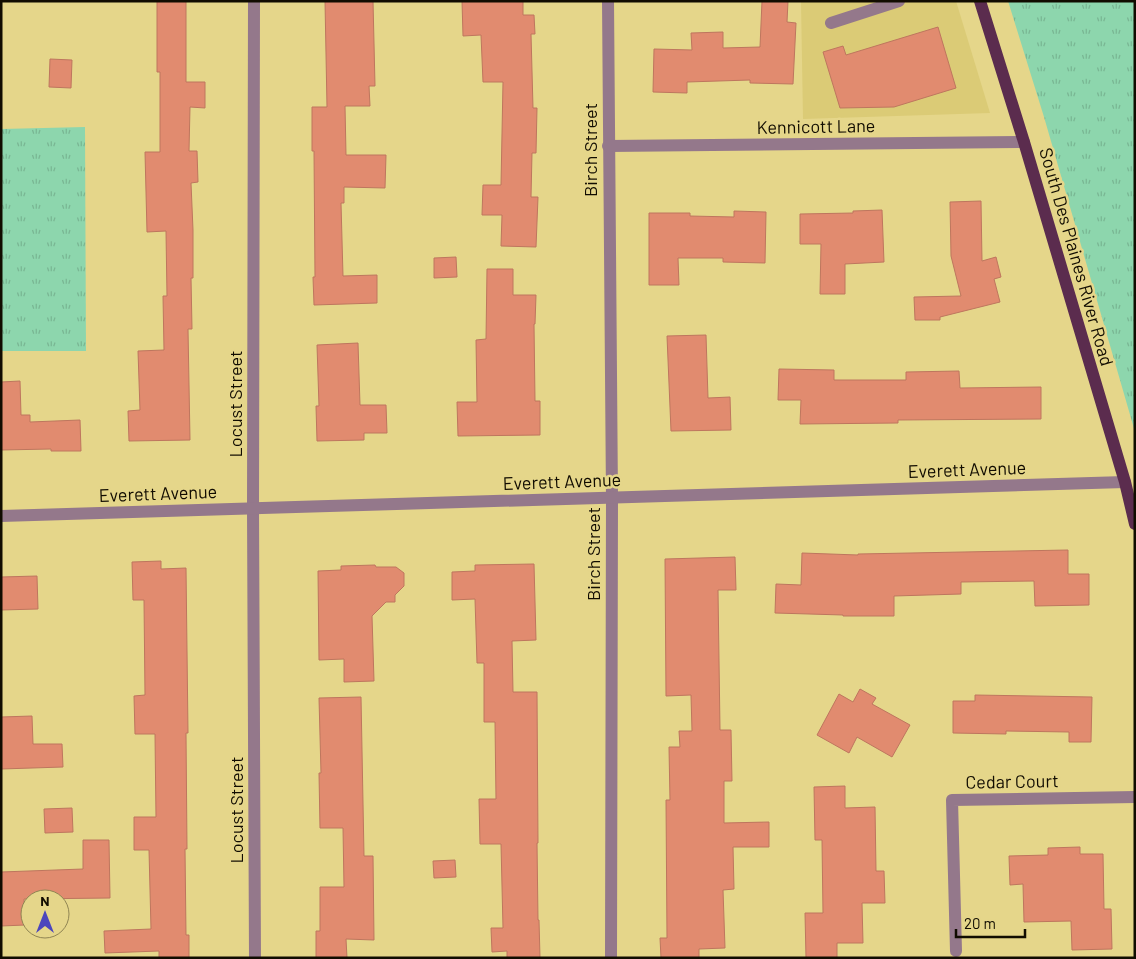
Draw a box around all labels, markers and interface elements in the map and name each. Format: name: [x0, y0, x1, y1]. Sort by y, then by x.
street label: Birch Street: [579, 103, 601, 197]
street label: Kennicott Lane: [756, 114, 875, 138]
street label: South Des Plaines River Road: [1035, 145, 1119, 368]
street label: Locust Street: [224, 351, 246, 457]
street label: Everett Avenue: [907, 456, 1027, 482]
street label: Everett Avenue: [502, 468, 622, 494]
street label: Everett Avenue: [98, 480, 218, 506]
street label: Birch Street: [582, 507, 604, 601]
street label: Locust Street: [225, 757, 247, 863]
street label: Cedar Court: [965, 769, 1059, 793]
north arrow: [20, 889, 70, 939]
text: N: [40, 892, 50, 909]
scale bar: [956, 906, 1025, 938]
text: 20 m: [964, 914, 996, 932]

